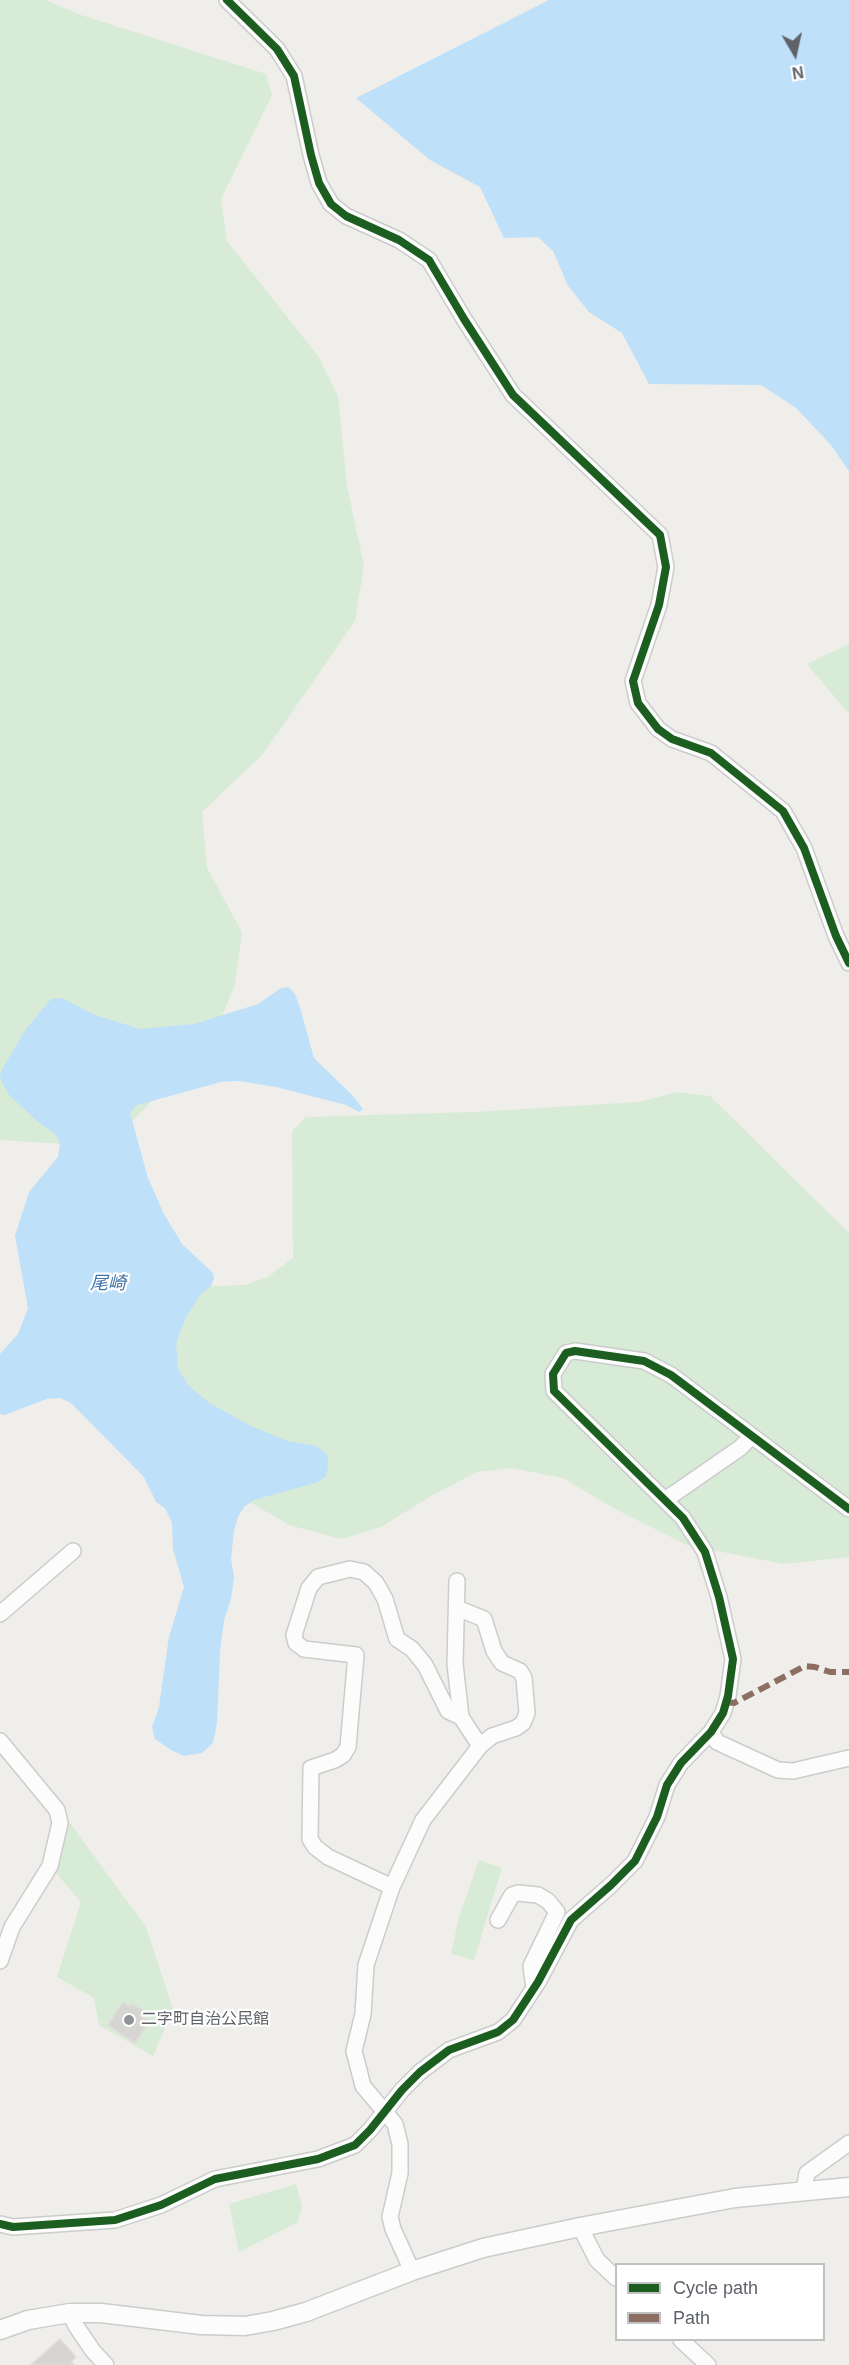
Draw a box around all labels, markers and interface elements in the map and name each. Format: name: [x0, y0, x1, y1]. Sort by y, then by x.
north arrow: [765, 24, 825, 84]
text: N: [791, 63, 805, 82]
water label: 尾崎: [90, 1273, 126, 1295]
place label: 二字町自治公民館: [141, 2010, 269, 2030]
marker: 二字町自治公民館: [122, 2013, 136, 2027]
legend: [615, 2263, 825, 2341]
text: Cycle path: [673, 2278, 758, 2298]
text: Path: [673, 2308, 710, 2328]

